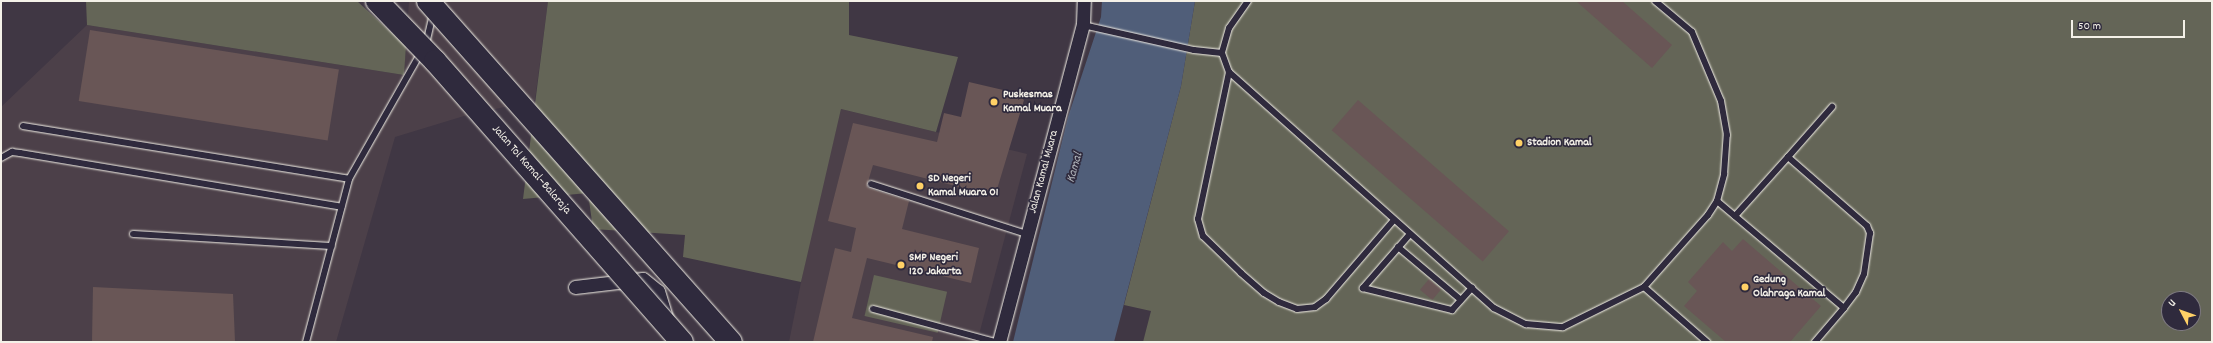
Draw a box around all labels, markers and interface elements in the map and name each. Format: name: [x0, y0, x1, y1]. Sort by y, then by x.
scale bar: [2073, 12, 2187, 38]
text: 50 m: [2078, 18, 2101, 35]
place label: Puskesmas Kamal Muara: [1003, 88, 1062, 116]
marker: Puskesmas Kamal Muara: [988, 96, 1000, 108]
street label: Jalan Tol Kamal–Balaraja: [488, 122, 574, 218]
street label: Jalan Kamal Muara: [1026, 129, 1062, 215]
place label: Stadion Kamal: [1527, 136, 1592, 150]
marker: Stadion Kamal: [1514, 138, 1524, 148]
water label: Kamal: [1064, 151, 1088, 185]
place label: SD Negeri Kamal Muara 01: [928, 172, 998, 200]
marker: SD Negeri Kamal Muara 01: [915, 181, 925, 191]
place label: SMP Negeri 120 Jakarta: [909, 251, 961, 279]
marker: SMP Negeri 120 Jakarta: [896, 260, 906, 270]
place label: Gedung Olahraga Kamal: [1753, 273, 1825, 301]
marker: Gedung Olahraga Kamal: [1740, 282, 1750, 292]
north arrow: [2161, 291, 2201, 331]
text: U: [2165, 297, 2180, 311]

